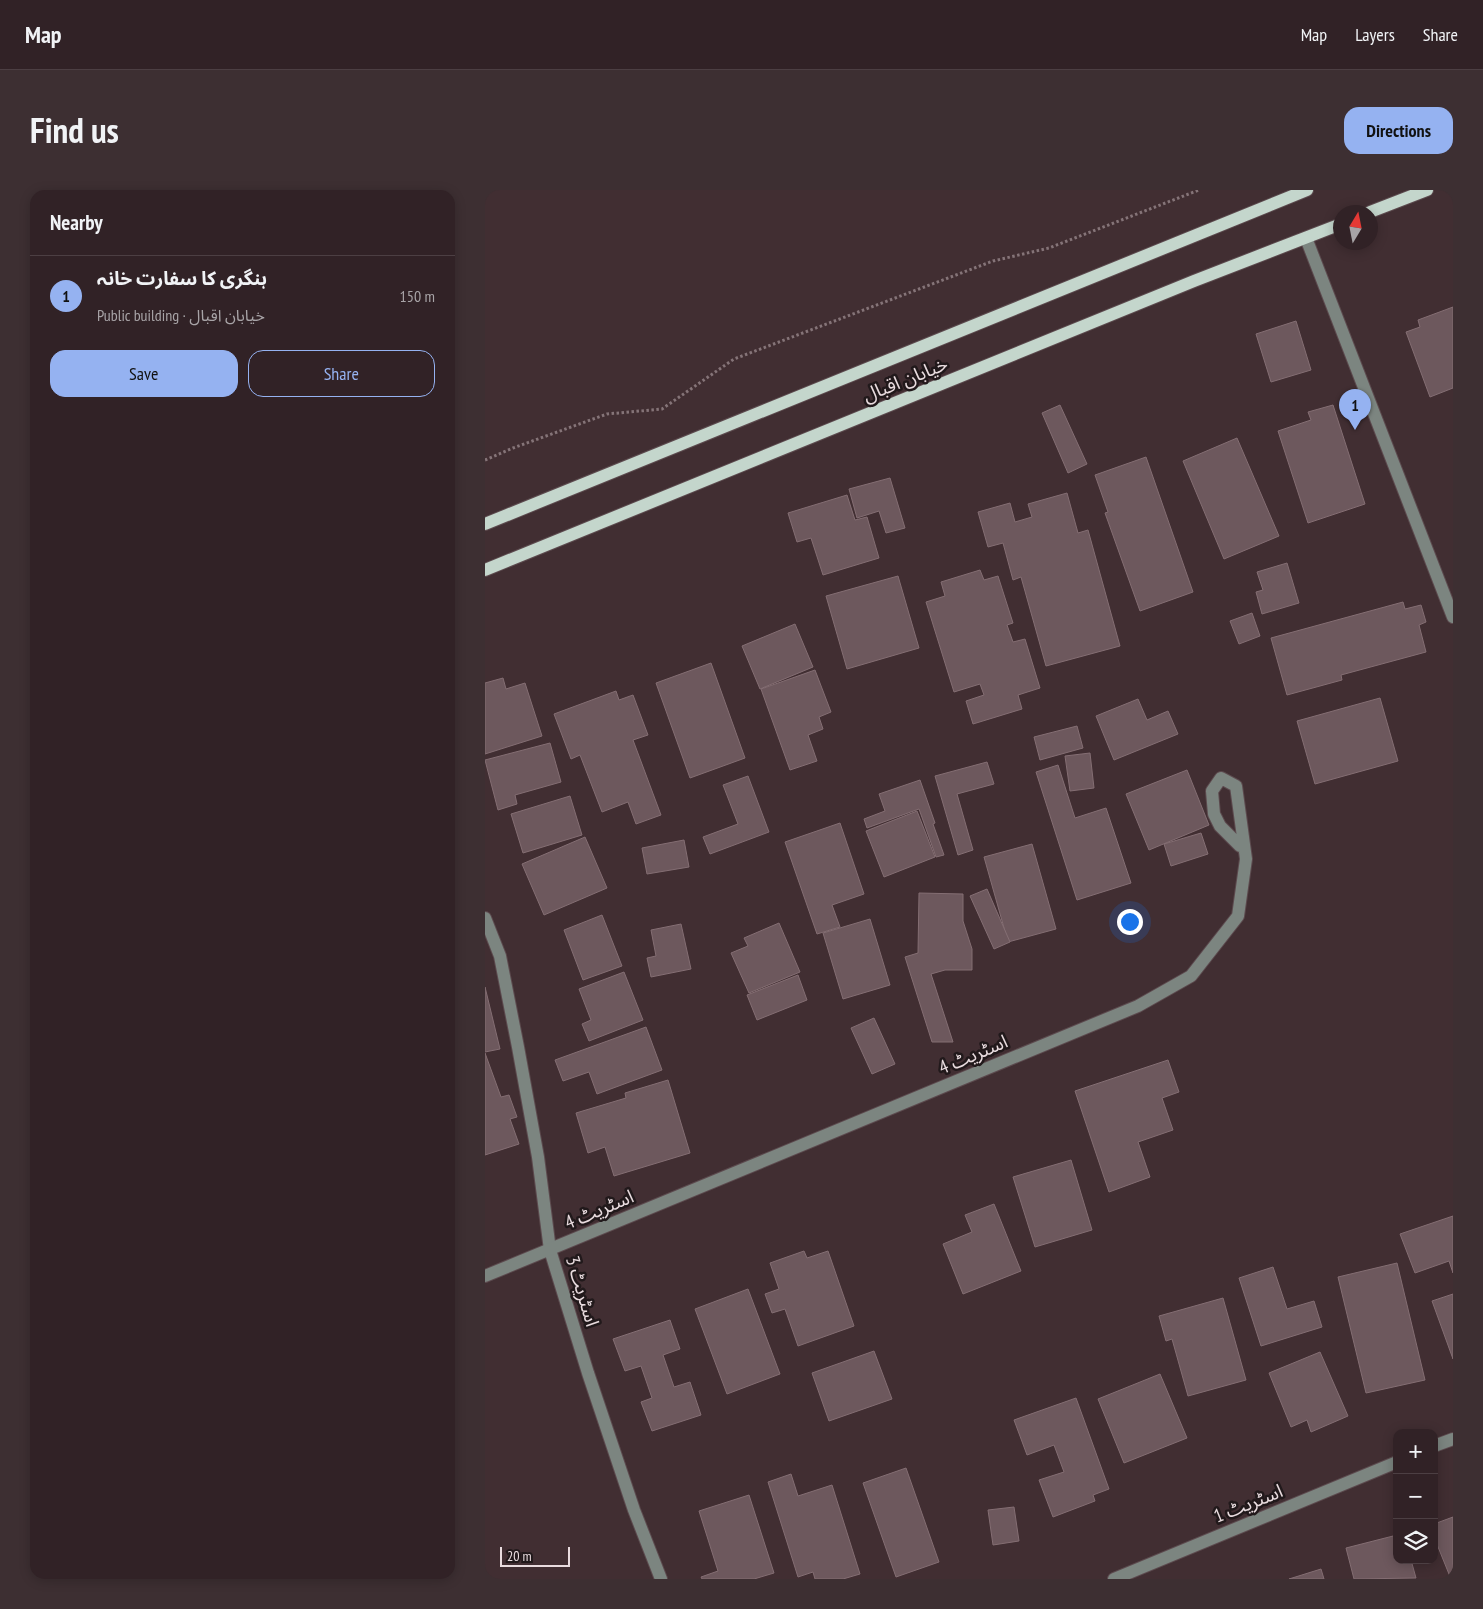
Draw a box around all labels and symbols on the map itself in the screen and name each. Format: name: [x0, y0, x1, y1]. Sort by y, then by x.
north arrow: [1333, 205, 1378, 250]
street label: خیابان اقبال: [859, 351, 951, 407]
pin: 1: [1339, 389, 1371, 430]
your location: [1117, 909, 1143, 935]
street label: اسٹریٹ 4: [935, 1029, 1011, 1079]
street label: اسٹریٹ 4: [561, 1184, 637, 1234]
street label: اسٹریٹ 3: [561, 1253, 605, 1329]
street label: اسٹریٹ 1: [1210, 1478, 1286, 1528]
scale bar: [500, 1544, 570, 1567]

